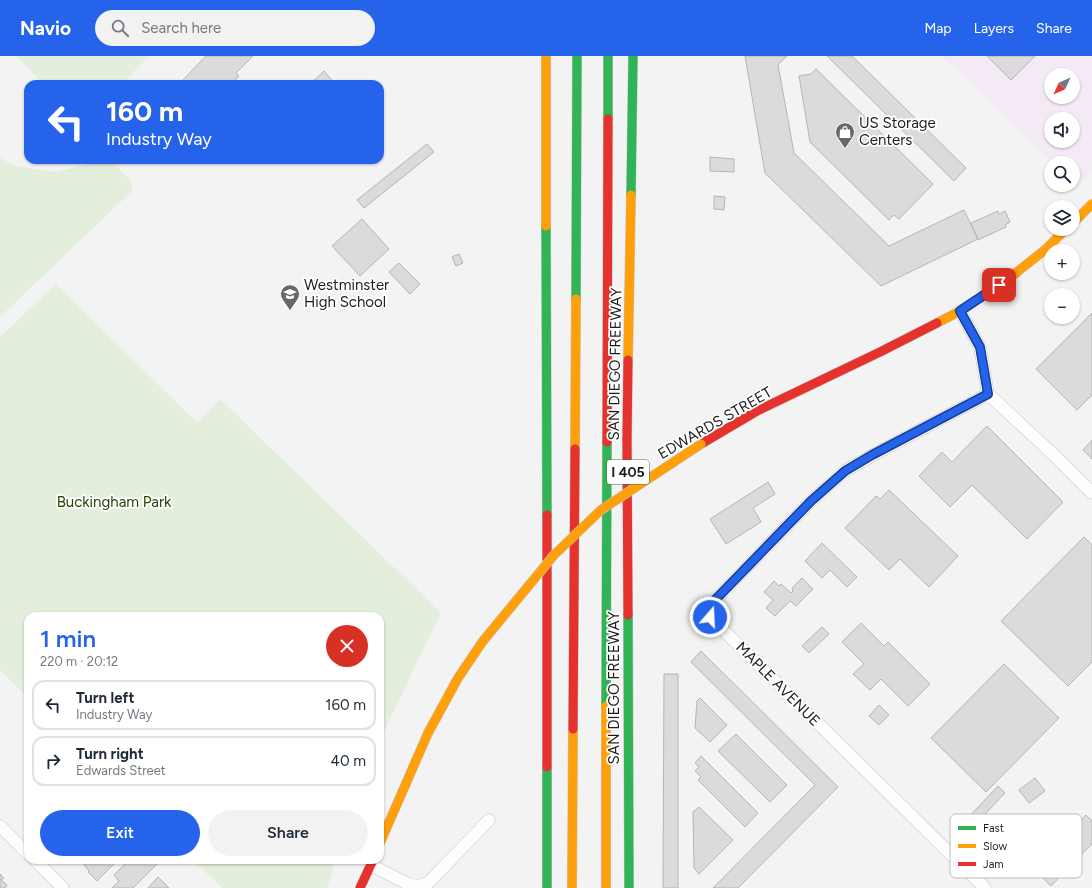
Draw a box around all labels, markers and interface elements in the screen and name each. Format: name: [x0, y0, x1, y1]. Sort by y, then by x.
search box: [95, 10, 375, 46]
text: Navio: [20, 17, 71, 40]
icon: search: [109, 17, 131, 39]
text: Search here: [141, 19, 221, 37]
text: Map: [924, 20, 952, 37]
text: Layers: [974, 20, 1014, 37]
text: Share: [1036, 20, 1072, 37]
north arrow: [1044, 68, 1080, 104]
map controls: [1044, 68, 1080, 324]
text: 160 m: [106, 94, 183, 128]
icon: left: [40, 96, 92, 148]
button: sound: [1044, 112, 1080, 148]
place label: US Storage Centers: [859, 114, 936, 149]
shop icon: US Storage Centers: [834, 121, 856, 149]
text: Industry Way: [106, 128, 212, 150]
button: search: [1044, 156, 1080, 192]
button: layers: [1044, 200, 1080, 236]
button: +: [1044, 244, 1080, 280]
pin: [982, 268, 1016, 302]
icon: arrive: [988, 274, 1010, 296]
place label: Westminster High School: [304, 276, 389, 311]
school or university icon: Westminster High School: [279, 283, 301, 311]
street label: SAN DIEGO FREEWAY: [605, 287, 625, 441]
button: −: [1044, 288, 1080, 324]
street label: EDWARDS STREET: [655, 383, 776, 463]
road number: I 405: [607, 460, 649, 484]
park label: Buckingham Park: [57, 493, 172, 511]
position arrow: [689, 596, 731, 638]
street label: SAN DIEGO FREEWAY: [605, 612, 623, 764]
text: 1 min: [40, 624, 96, 653]
button: close: [326, 625, 368, 667]
street label: MAPLE AVENUE: [732, 638, 824, 730]
text: 220 m · 20:12: [40, 654, 118, 669]
text: Turn left: [76, 689, 134, 707]
icon: left: [42, 694, 64, 716]
text: 160 m: [325, 696, 366, 714]
text: Industry Way: [76, 707, 152, 722]
text: Turn right: [76, 745, 144, 763]
icon: right: [42, 750, 64, 772]
text: 40 m: [331, 752, 366, 770]
text: Edwards Street: [76, 763, 166, 778]
button: Exit: [40, 810, 200, 856]
button: Share: [208, 810, 368, 856]
legend: [950, 814, 1082, 878]
text: Fast: [983, 822, 1004, 835]
text: Slow: [983, 840, 1007, 853]
text: Jam: [983, 858, 1004, 871]

